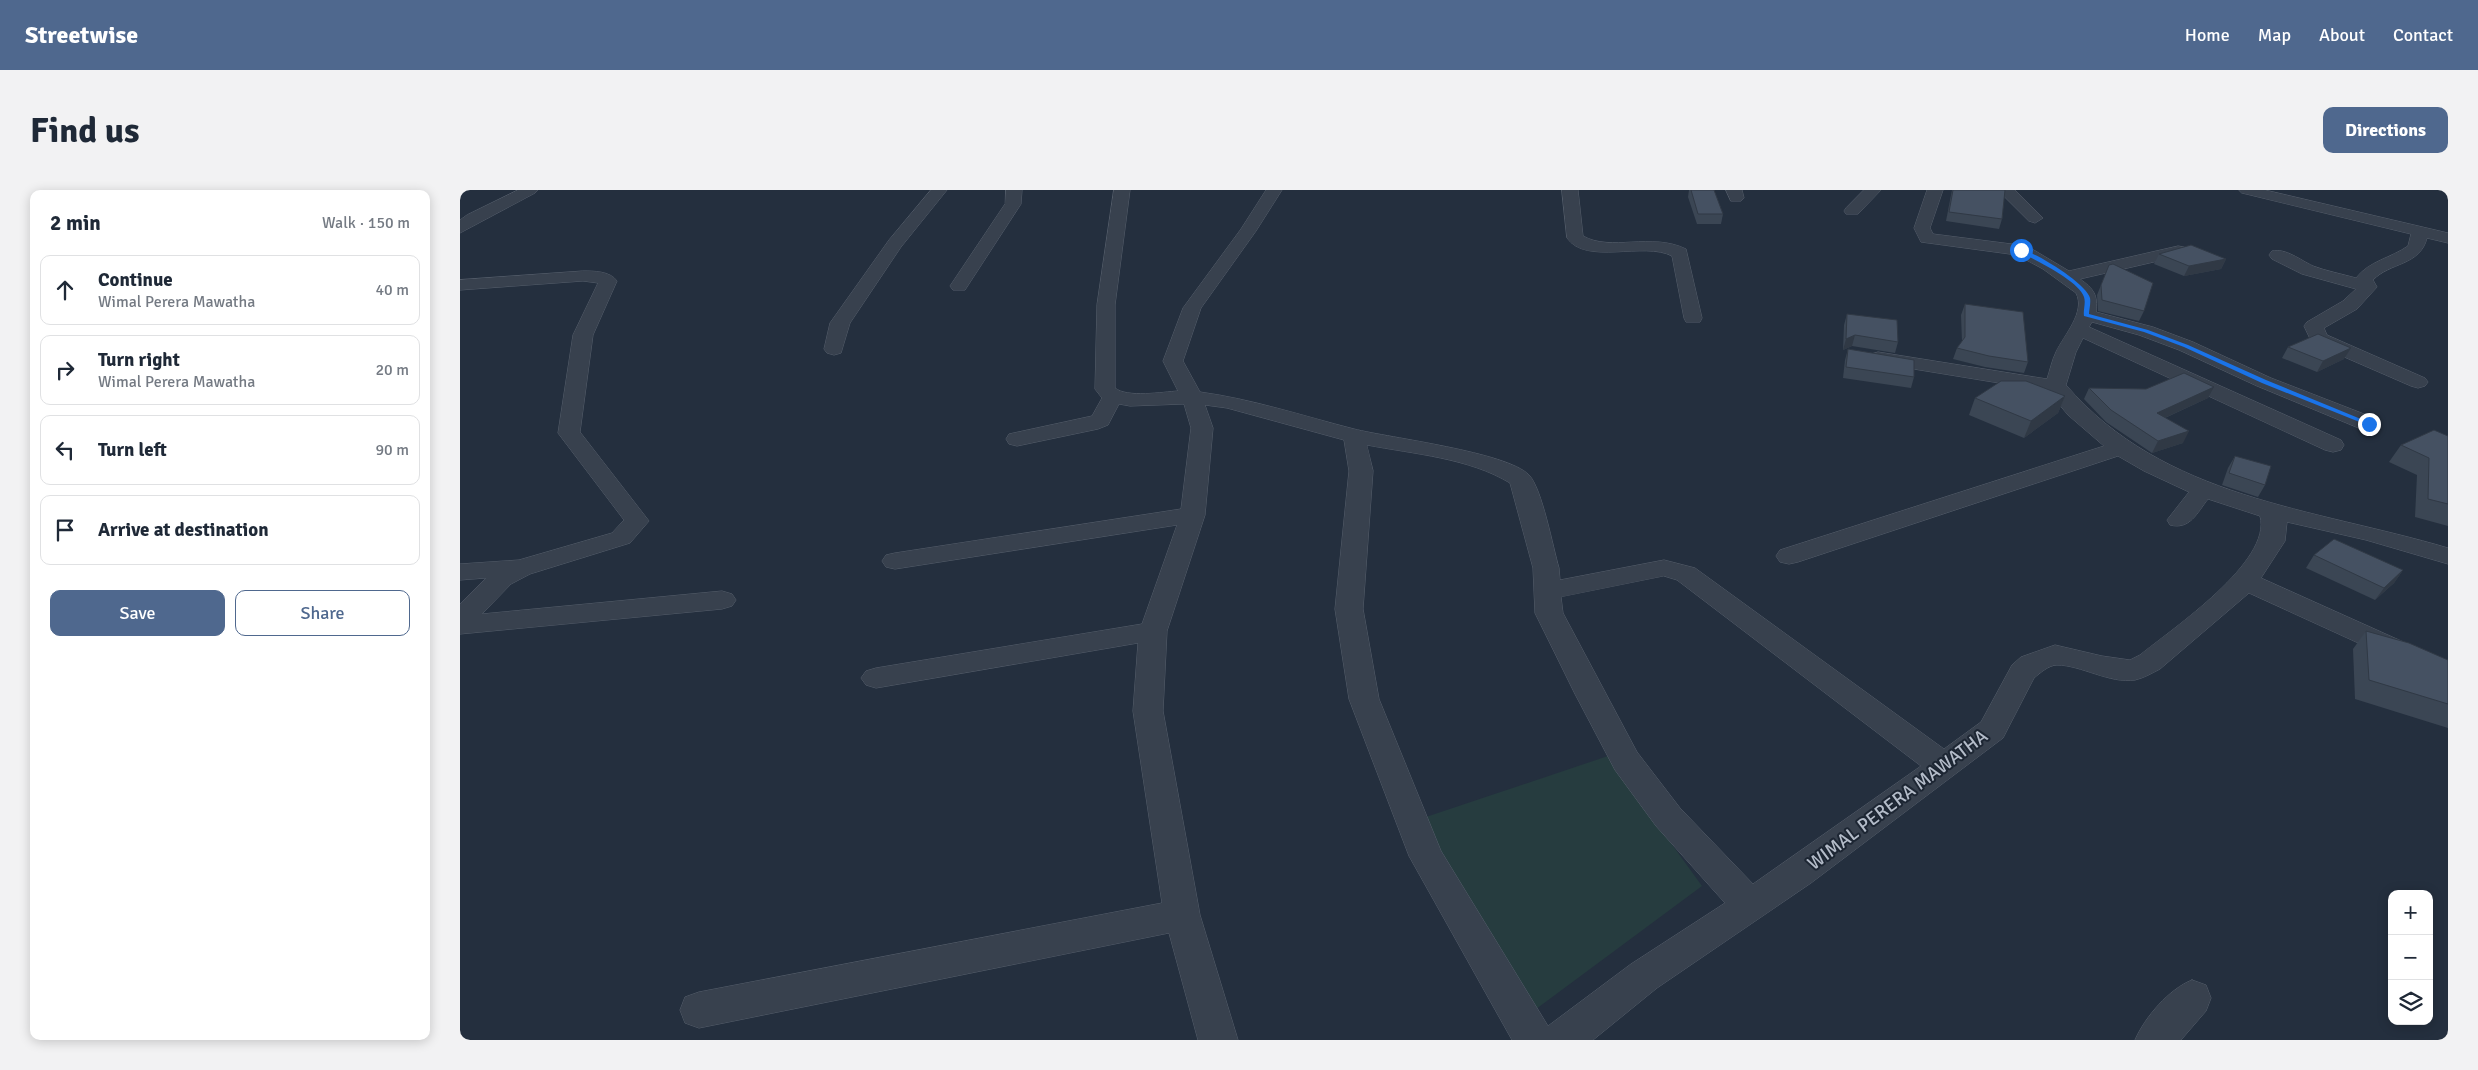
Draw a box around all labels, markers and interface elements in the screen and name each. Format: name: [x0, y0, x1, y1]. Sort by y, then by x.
text: Streetwise: [25, 20, 138, 50]
text: Home: [2185, 24, 2230, 46]
text: Map: [2258, 24, 2291, 46]
text: About: [2319, 24, 2365, 46]
text: Contact: [2393, 24, 2453, 46]
button: Directions: [2323, 107, 2448, 153]
text: Find us: [30, 109, 140, 152]
text: 2 min: [50, 210, 101, 236]
text: Walk · 150 m: [322, 213, 410, 233]
route start: [2010, 239, 2033, 262]
text: Continue: [98, 268, 173, 292]
icon: ahead: [51, 276, 79, 304]
text: 40 m: [375, 280, 409, 300]
text: Wimal Perera Mawatha: [98, 292, 255, 312]
text: Turn right: [98, 348, 180, 372]
icon: right: [51, 356, 79, 384]
text: 20 m: [375, 360, 409, 380]
text: Wimal Perera Mawatha: [98, 372, 255, 392]
route end: [2358, 413, 2381, 436]
icon: left: [51, 436, 79, 464]
text: Turn left: [98, 438, 167, 462]
text: 90 m: [375, 440, 409, 460]
icon: arrive: [51, 516, 79, 544]
text: Arrive at destination: [98, 518, 269, 542]
button: Save: [50, 590, 225, 636]
button: Share: [235, 590, 410, 636]
street label: WIMAL PERERA MAWATHA: [1803, 724, 1993, 876]
map controls: [2388, 890, 2433, 1025]
button: +: [2388, 890, 2433, 935]
button: −: [2388, 935, 2433, 980]
button: layers: [2388, 980, 2433, 1025]

